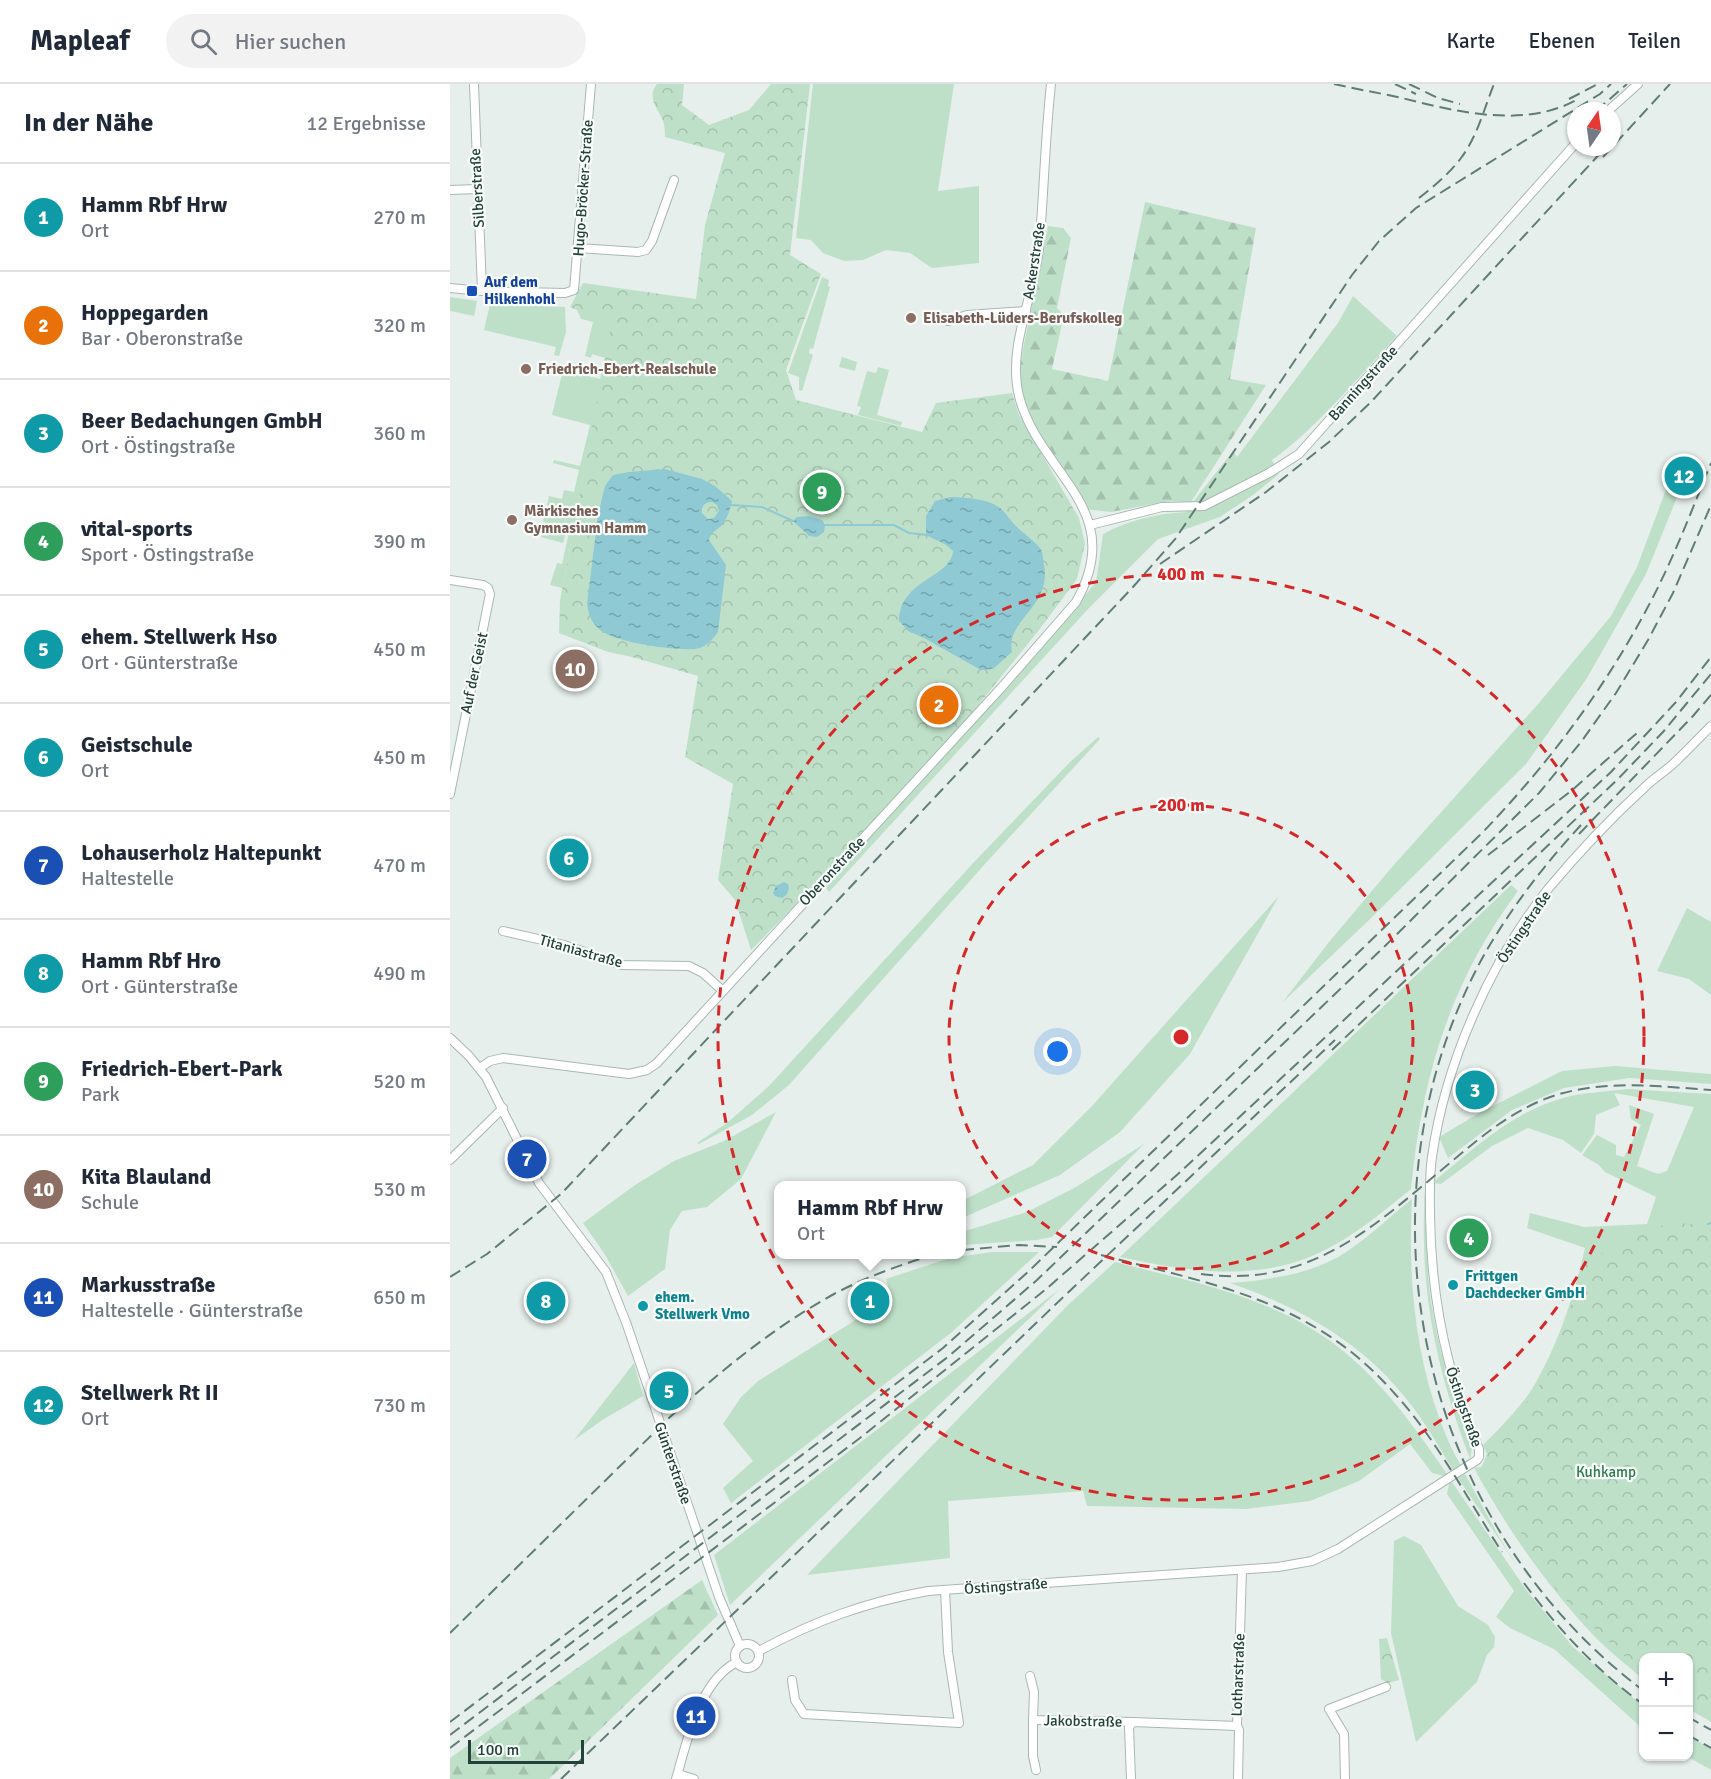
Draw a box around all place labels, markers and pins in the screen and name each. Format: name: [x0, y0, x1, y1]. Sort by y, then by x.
place label: Auf dem Hilkenhohl: [484, 273, 556, 308]
marker: Auf dem Hilkenhohl: [465, 284, 479, 298]
place label: Elisabeth-Lüders-Berufskolleg: [923, 309, 1122, 327]
marker: Elisabeth-Lüders-Berufskolleg: [904, 311, 918, 325]
place label: Friedrich-Ebert-Realschule: [538, 360, 716, 378]
marker: Friedrich-Ebert-Realschule: [519, 362, 533, 376]
pin: 12: [1664, 454, 1704, 498]
pin: 9: [802, 470, 842, 514]
place label: Märkisches Gymnasium Hamm: [524, 502, 646, 537]
marker: Märkisches Gymnasium Hamm: [505, 513, 519, 527]
pin: 10: [556, 646, 594, 692]
pin: 2: [920, 682, 958, 728]
pin: 6: [550, 836, 588, 880]
centre of rings: [1171, 1027, 1191, 1047]
pin: 3: [1456, 1068, 1494, 1112]
pin: 7: [508, 1136, 547, 1182]
pin: 4: [1450, 1216, 1488, 1260]
place label: Frittgen Dachdecker GmbH: [1465, 1267, 1585, 1302]
pin: 8: [526, 1278, 566, 1324]
pin: 1: [850, 1278, 890, 1324]
marker: Frittgen Dachdecker GmbH: [1446, 1278, 1460, 1292]
place label: ehem. Stellwerk Vmo: [655, 1288, 750, 1323]
marker: ehem. Stellwerk Vmo: [636, 1299, 650, 1313]
pin: 5: [650, 1368, 688, 1414]
pin: 11: [676, 1694, 716, 1738]

